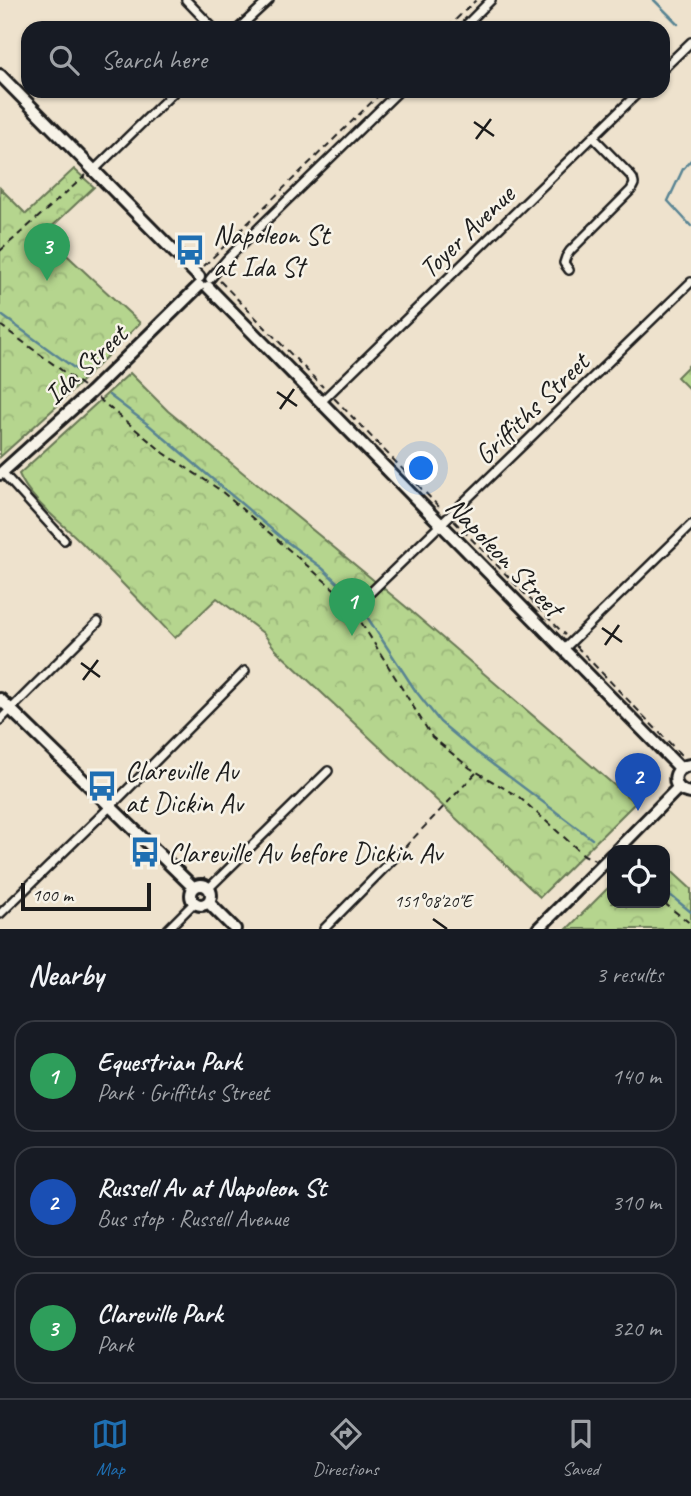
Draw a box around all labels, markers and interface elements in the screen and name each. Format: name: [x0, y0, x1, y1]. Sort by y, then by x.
search box: [21, 21, 670, 98]
icon: search: [45, 41, 83, 79]
text: Search here: [101, 43, 207, 76]
street label: Toyer Avenue: [411, 176, 523, 285]
place label: Napoleon St at Ida St: [213, 217, 332, 284]
pin: 3: [24, 223, 70, 281]
bus stop icon: Napoleon St at Ida St: [173, 233, 207, 267]
street label: Ida Street: [36, 315, 136, 412]
street label: Griffiths Street: [467, 343, 598, 472]
your location: [404, 451, 438, 485]
street label: Napoleon Street: [439, 489, 573, 626]
pin: 1: [329, 578, 375, 636]
place label: Clareville Av at Dickin Av: [125, 753, 245, 820]
pin: 2: [615, 753, 661, 811]
bus stop icon: Clareville Av at Dickin Av: [85, 769, 119, 803]
bus stop icon: Clareville Av before Dickin Av: [128, 835, 162, 869]
place label: Clareville Av before Dickin Av: [168, 835, 445, 870]
map controls: [607, 845, 670, 908]
button: locate: [607, 845, 670, 908]
scale bar: [21, 880, 150, 912]
text: 100 m: [32, 883, 73, 907]
text: 151°08'20"E: [394, 890, 474, 912]
text: Nearby: [28, 956, 104, 994]
text: 3 results: [596, 960, 663, 989]
text: Equestrian Park: [97, 1045, 241, 1078]
text: 1: [48, 1062, 58, 1091]
text: 140 m: [612, 1062, 661, 1091]
text: Park · Griffiths Street: [97, 1078, 269, 1107]
text: Russell Av at Napoleon St: [97, 1171, 326, 1204]
text: 2: [48, 1188, 58, 1217]
text: 310 m: [612, 1188, 661, 1217]
text: Bus stop · Russell Avenue: [97, 1204, 288, 1233]
text: Clareville Park: [97, 1297, 222, 1330]
text: 3: [48, 1314, 58, 1343]
text: 320 m: [612, 1314, 661, 1343]
text: Park: [97, 1330, 133, 1359]
tab: Map: [91, 1415, 129, 1481]
tab: Directions: [312, 1415, 379, 1481]
tab: Saved: [562, 1415, 600, 1481]

